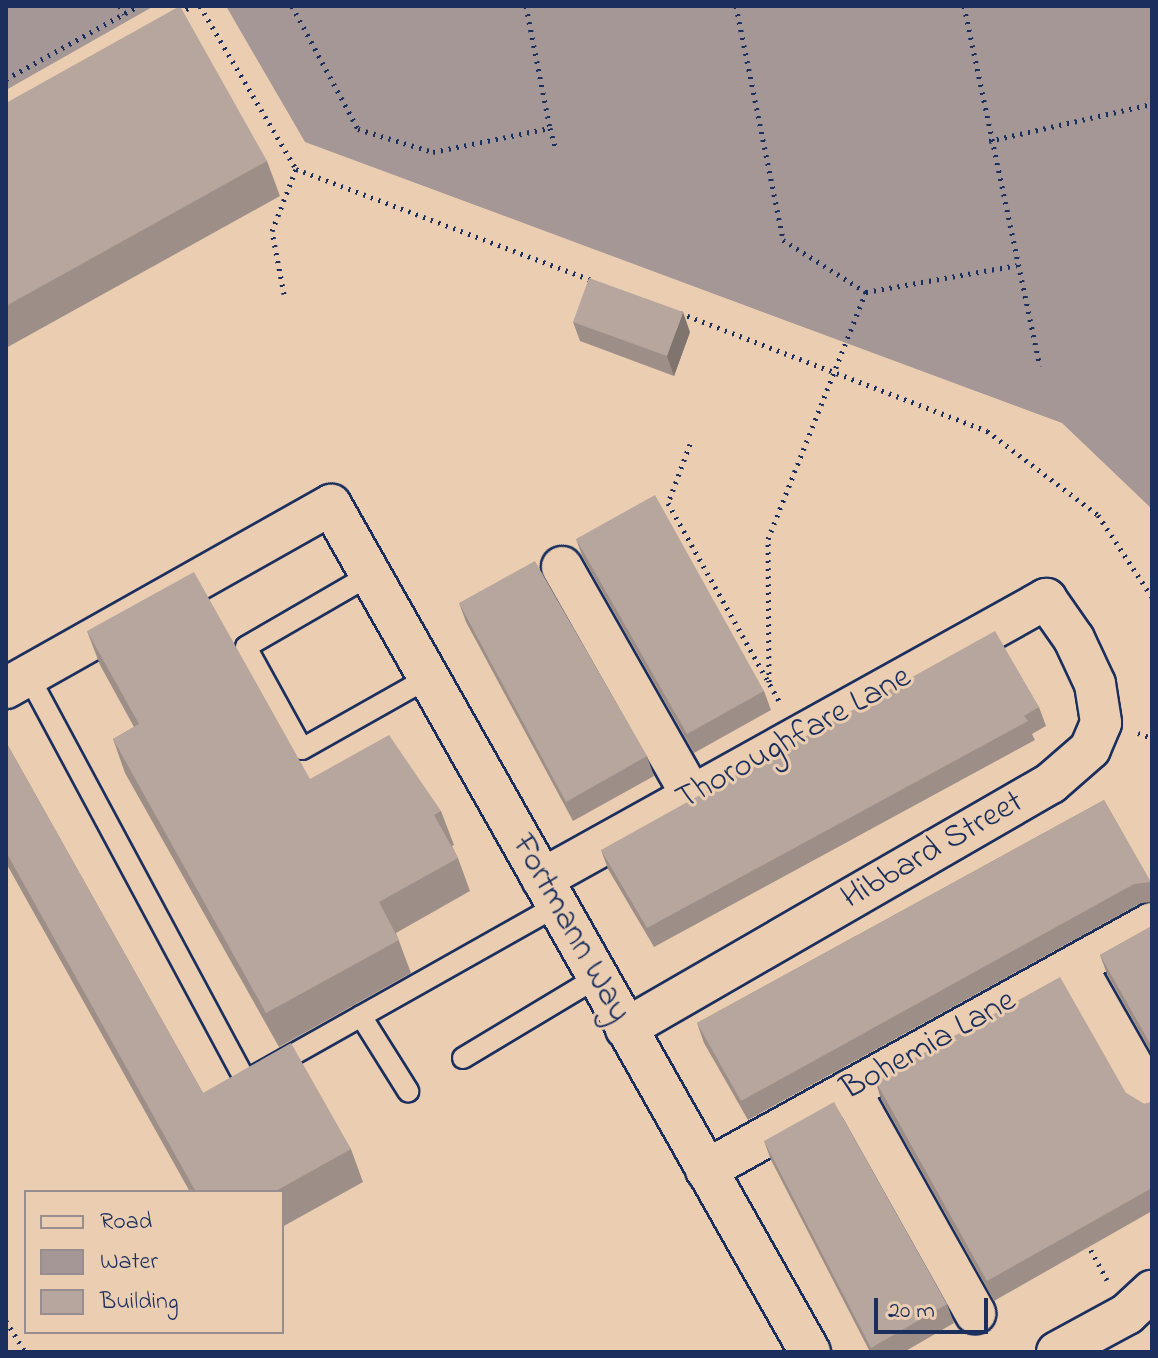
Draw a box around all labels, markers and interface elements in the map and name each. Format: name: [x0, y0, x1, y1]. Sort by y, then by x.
street label: Thoroughfare Lane: [669, 658, 919, 820]
street label: Hibbard Street: [835, 783, 1031, 919]
street label: Fortmann Way: [501, 828, 639, 1030]
street label: Bohemia Lane: [835, 981, 1023, 1111]
legend: [24, 1190, 284, 1334]
text: Road: [100, 1205, 152, 1240]
text: Water: [100, 1245, 158, 1280]
scale bar: [878, 1282, 992, 1332]
text: Building: [100, 1285, 179, 1320]
text: 20 m: [888, 1294, 935, 1329]

